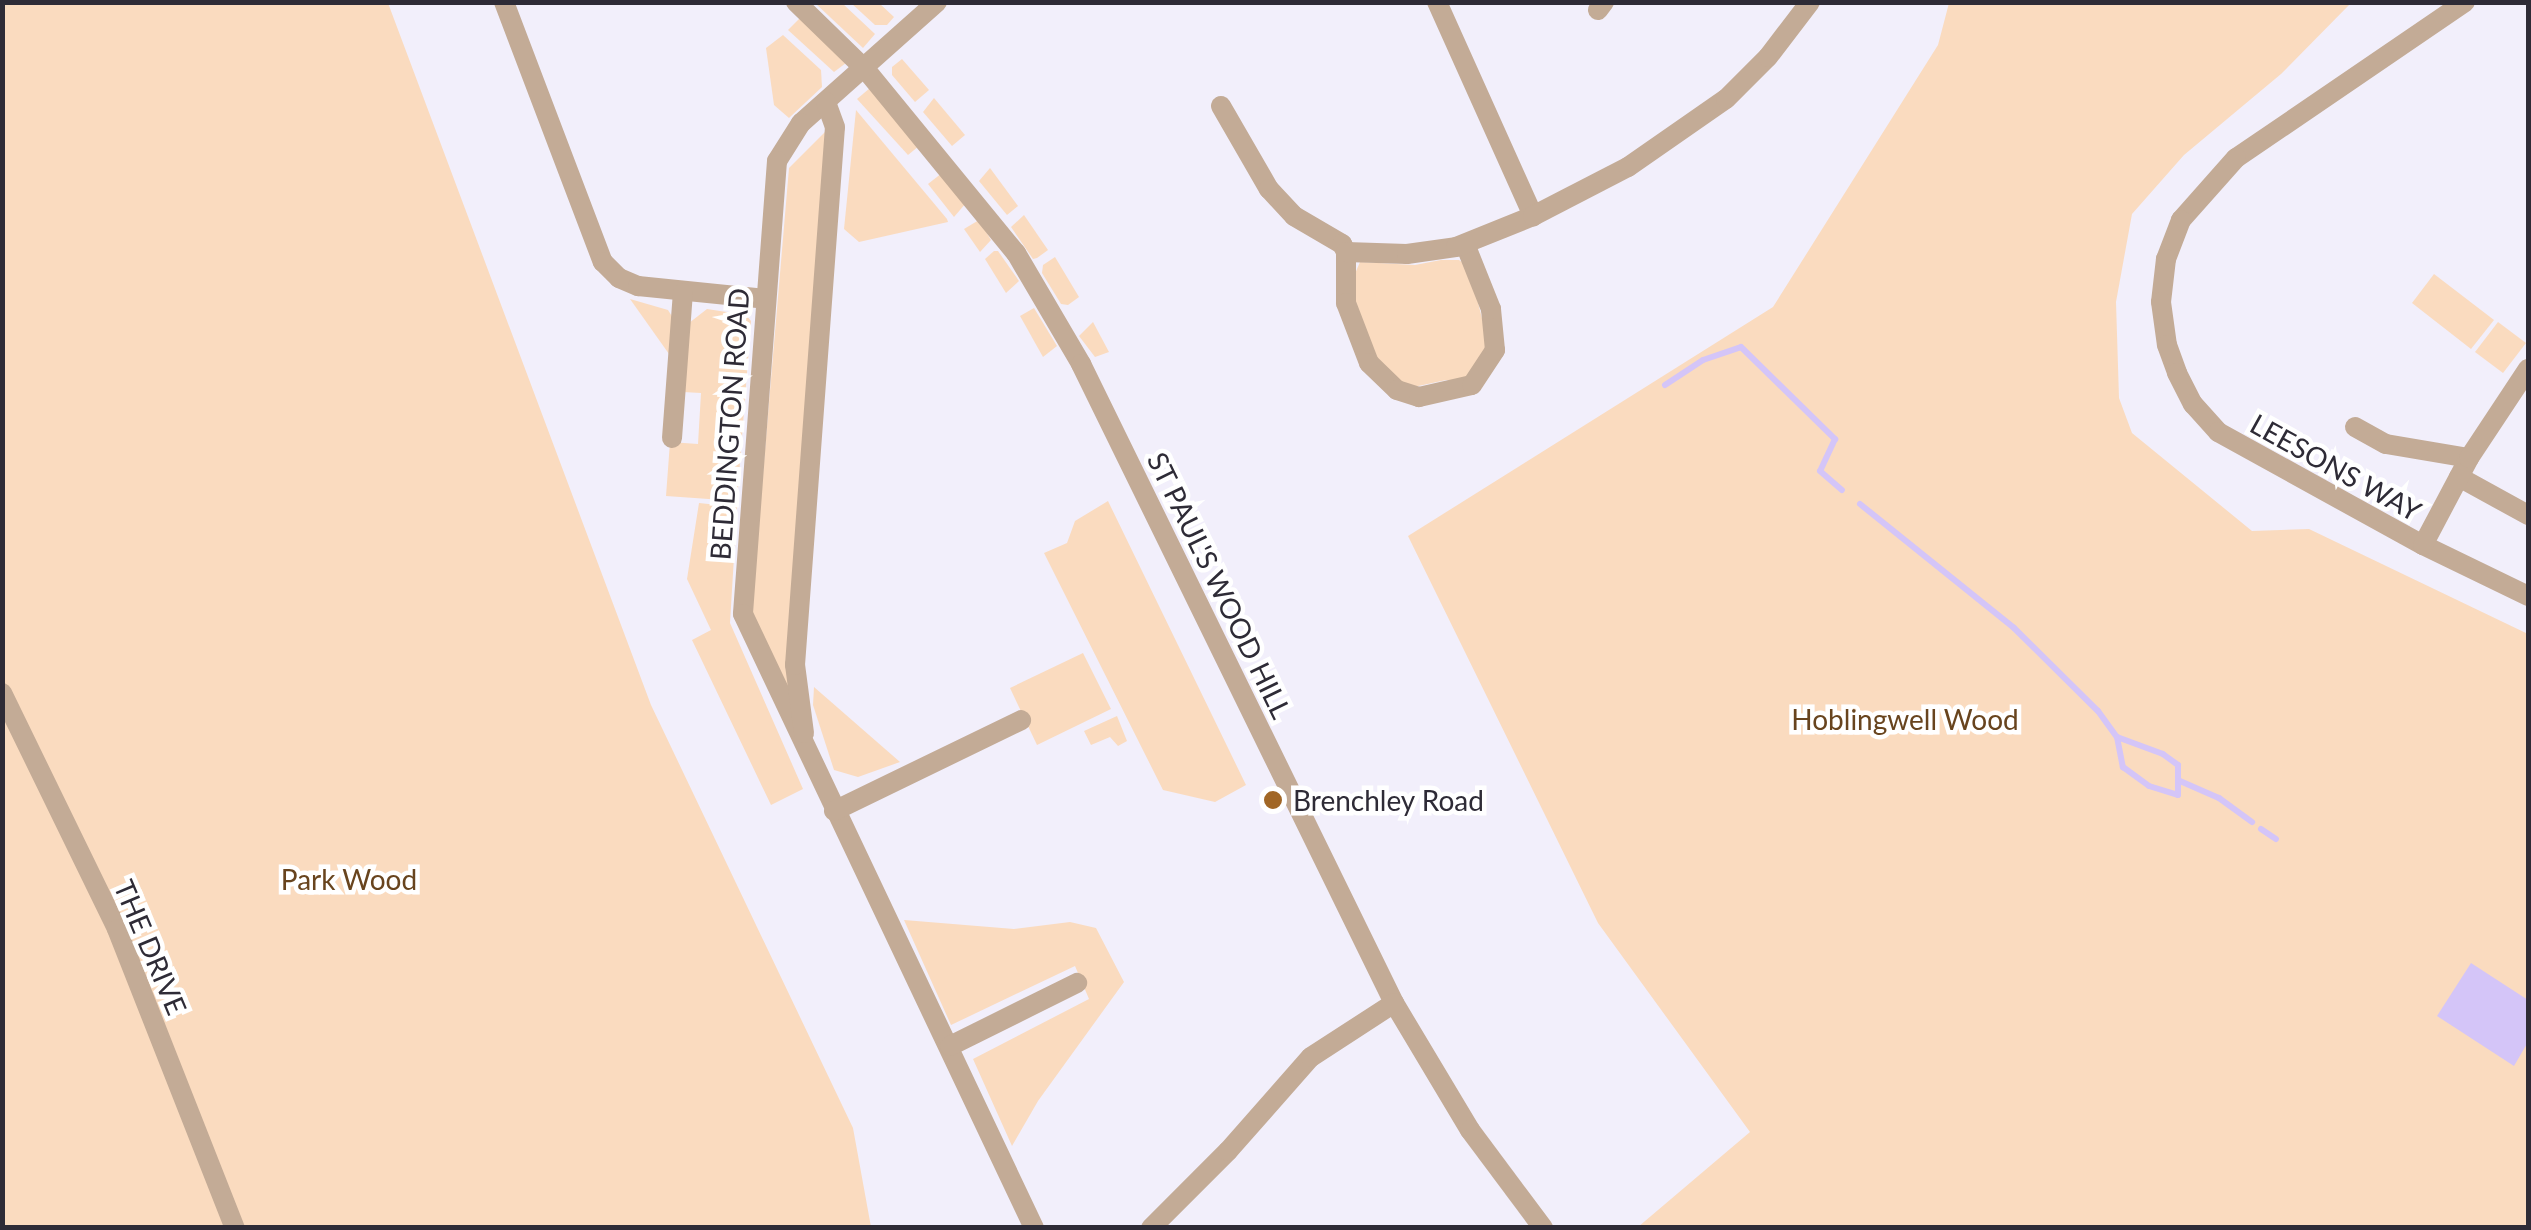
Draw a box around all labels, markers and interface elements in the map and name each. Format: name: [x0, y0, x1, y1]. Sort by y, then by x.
street label: BEDDINGTON ROAD: [703, 287, 755, 561]
street label: LEESONS WAY: [2245, 406, 2427, 528]
street label: ST PAUL'S WOOD HILL: [1141, 446, 1299, 724]
park label: Hoblingwell Wood: [1791, 702, 2019, 736]
place label: Brenchley Road: [1293, 783, 1485, 817]
marker: Brenchley Road: [1262, 789, 1284, 811]
park label: Park Wood: [281, 862, 417, 896]
street label: THE DRIVE: [108, 875, 194, 1019]

